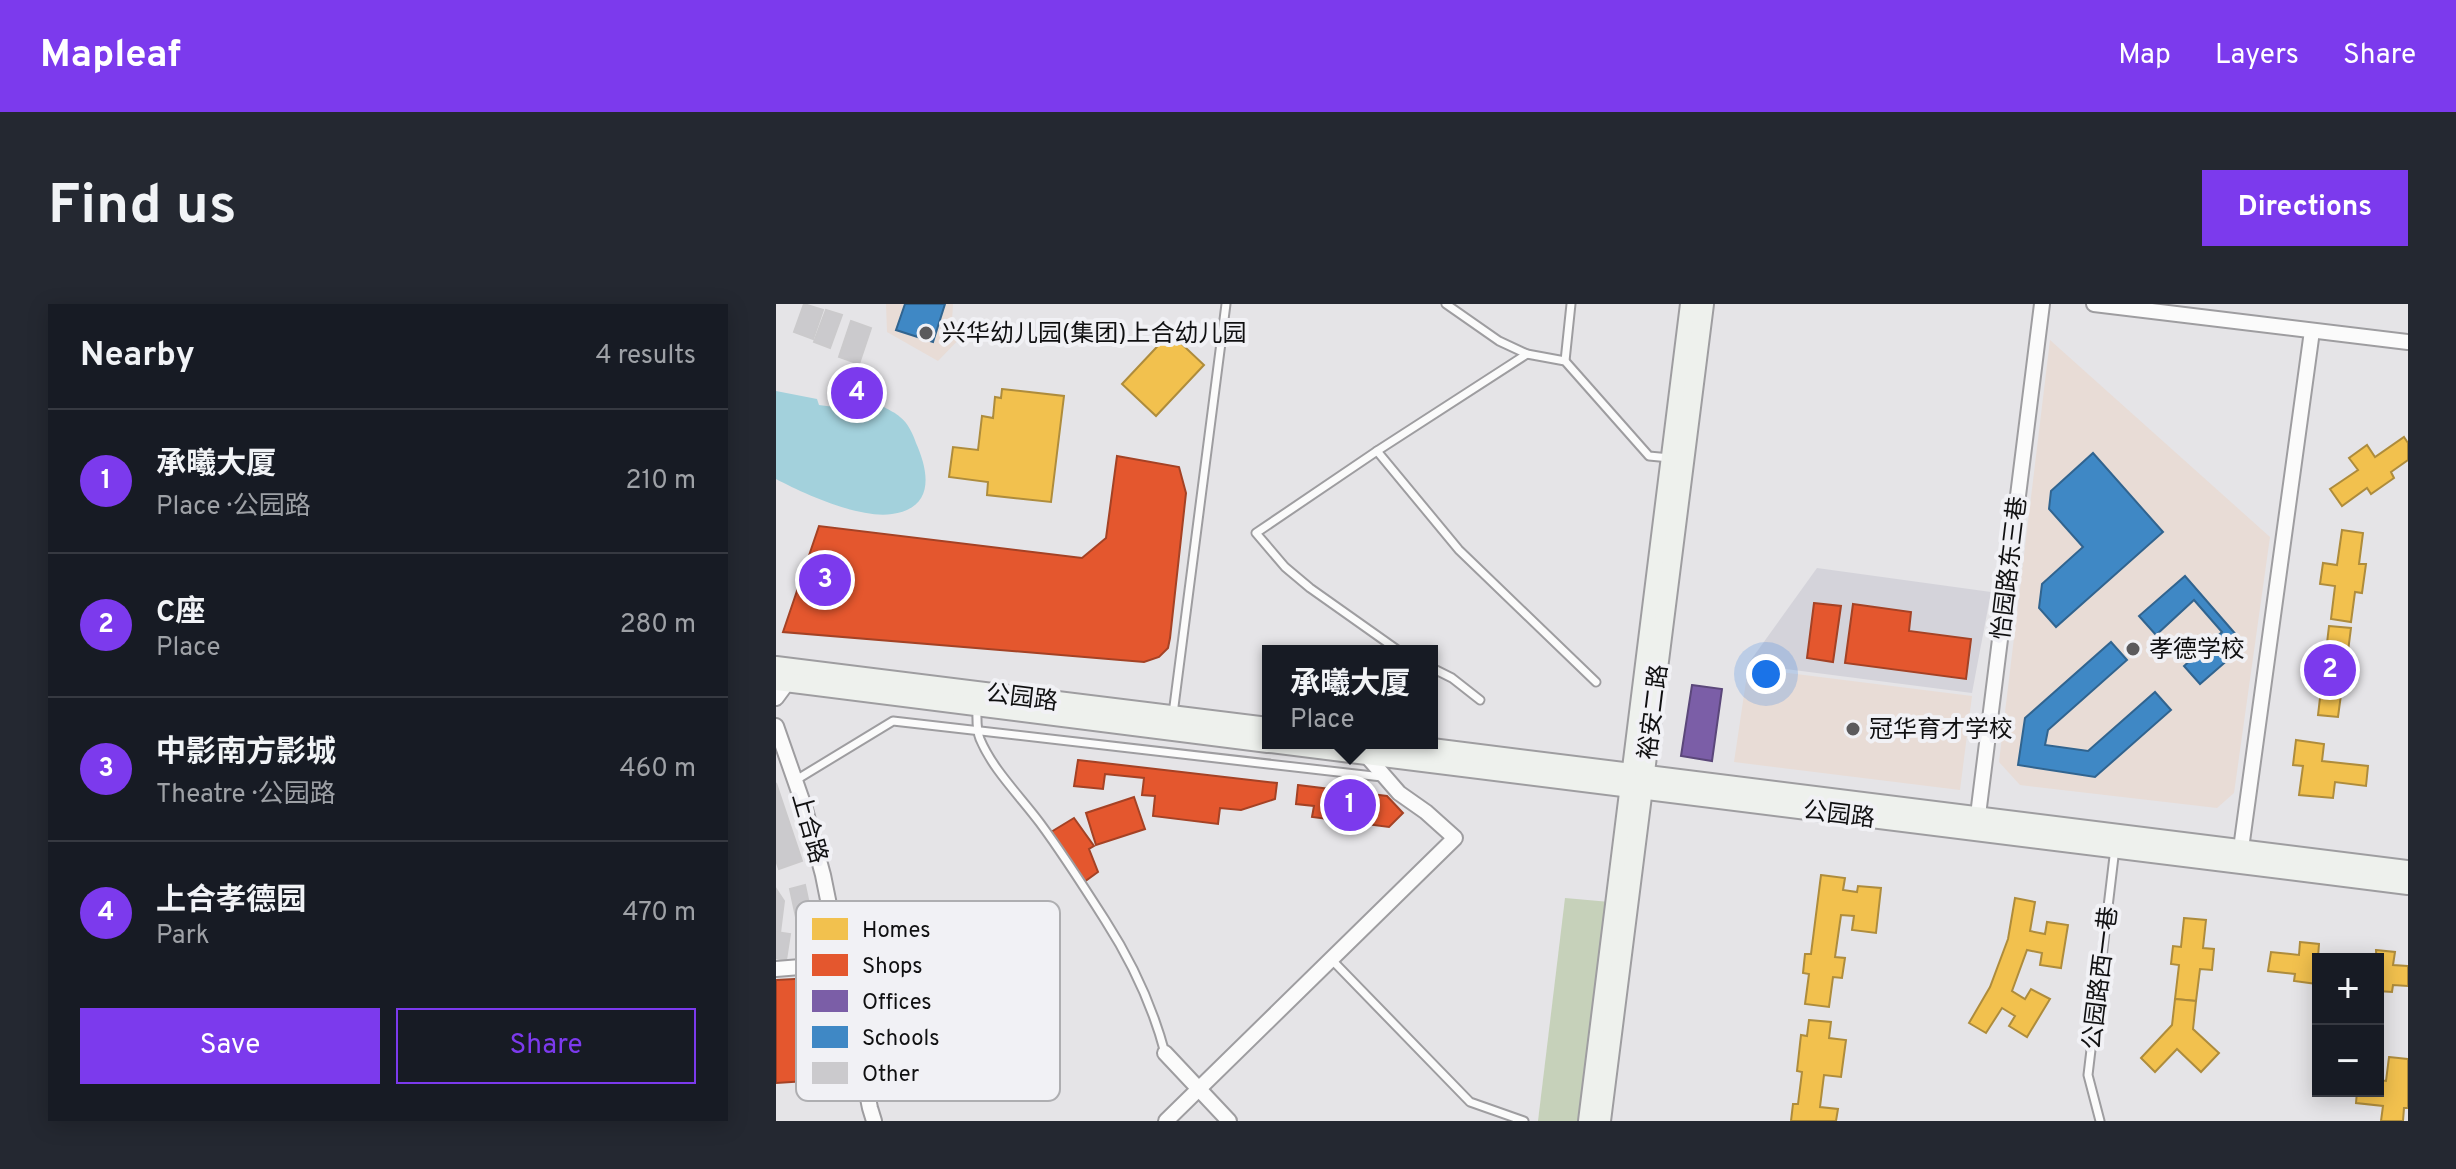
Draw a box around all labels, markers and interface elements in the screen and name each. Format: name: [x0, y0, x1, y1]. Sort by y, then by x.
text: Mapleaf: [40, 32, 181, 81]
text: Map: [2118, 38, 2171, 74]
text: Layers: [2215, 38, 2299, 74]
text: Share: [2343, 38, 2416, 74]
button: Directions: [2202, 170, 2408, 246]
text: Find us: [48, 173, 237, 243]
place label: 兴华幼儿园(集团)上合幼儿园: [942, 320, 1246, 350]
marker: 兴华幼儿园(集团)上合幼儿园: [917, 324, 935, 342]
text: Nearby: [80, 335, 195, 378]
text: 4 results: [595, 340, 696, 373]
pin: 4: [831, 363, 883, 423]
text: 承曦大厦: [156, 447, 276, 484]
text: 1: [101, 465, 111, 498]
text: 210 m: [626, 465, 696, 498]
text: Place · 公园路: [156, 491, 311, 524]
street label: 怡园路东三巷: [1987, 495, 2035, 642]
pin: 3: [799, 550, 851, 610]
text: C座: [156, 595, 205, 632]
text: 2: [98, 609, 114, 642]
text: 280 m: [620, 609, 696, 642]
text: Place: [156, 632, 220, 665]
place label: 孝德学校: [2149, 636, 2245, 666]
marker: 孝德学校: [2124, 640, 2142, 658]
pin: 2: [2304, 640, 2356, 700]
popup: [1262, 645, 1438, 749]
your location: [1746, 654, 1786, 694]
street label: 裕安二路: [1634, 663, 1676, 762]
text: 承曦大厦: [1290, 667, 1410, 704]
street label: 公园路: [984, 680, 1059, 718]
text: Place: [1290, 704, 1354, 737]
place label: 冠华育才学校: [1869, 716, 2013, 746]
marker: 冠华育才学校: [1844, 720, 1862, 738]
text: 中影南方影城: [156, 735, 336, 772]
text: 3: [98, 753, 114, 786]
text: 460 m: [620, 753, 696, 786]
pin: 1: [1324, 775, 1376, 835]
text: Theatre · 公园路: [156, 779, 336, 812]
street label: 上合路: [784, 790, 832, 867]
street label: 公园路: [1801, 797, 1876, 835]
text: 上合孝德园: [156, 883, 306, 920]
text: 4: [98, 897, 114, 930]
text: 470 m: [622, 897, 696, 930]
legend: [796, 901, 1060, 1101]
street label: 公园路西一巷: [2078, 905, 2126, 1052]
text: Homes: [862, 918, 931, 945]
text: Park: [156, 920, 210, 953]
map controls: [2312, 953, 2384, 1097]
button: +: [2312, 953, 2384, 1025]
text: Shops: [862, 954, 923, 981]
text: Offices: [862, 990, 932, 1017]
button: Save: [80, 1008, 380, 1084]
button: Share: [396, 1008, 696, 1084]
button: −: [2312, 1025, 2384, 1097]
text: Schools: [862, 1026, 939, 1053]
text: Other: [862, 1062, 920, 1089]

